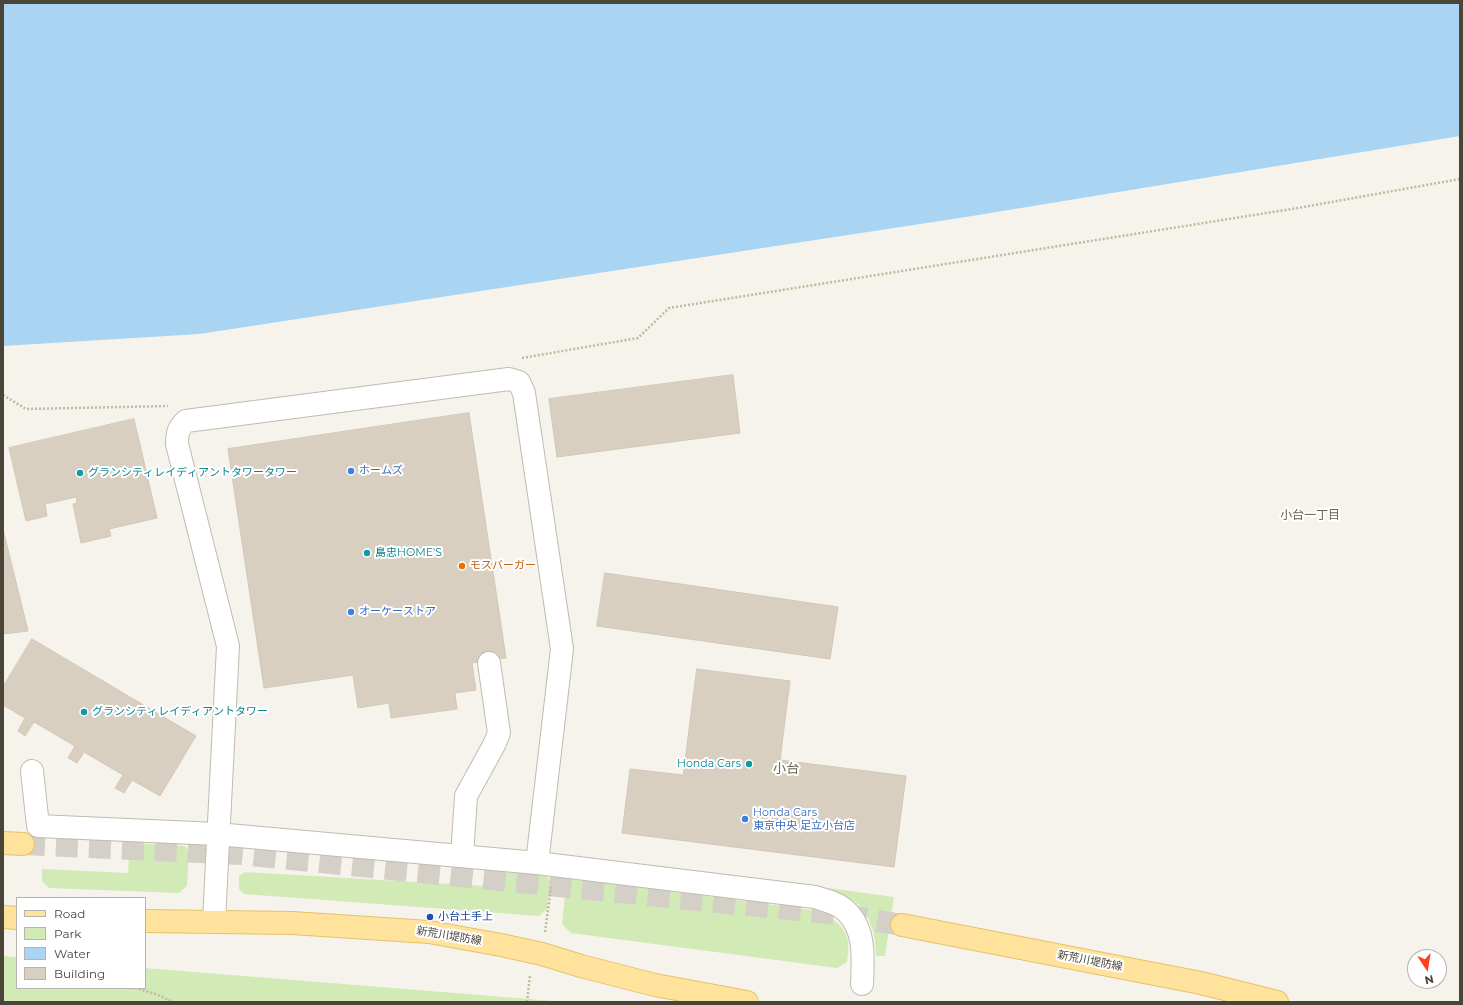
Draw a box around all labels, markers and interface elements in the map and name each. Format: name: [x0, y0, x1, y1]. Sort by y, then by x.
place label: ホームズ: [359, 464, 403, 478]
place label: グランシティレイディアントタワータワー: [88, 466, 297, 480]
marker: ホームズ: [346, 466, 356, 476]
marker: グランシティレイディアントタワータワー: [75, 468, 85, 478]
district label: 小台一丁目: [1280, 508, 1340, 522]
place label: 島忠HOME'S: [375, 546, 442, 560]
marker: 島忠HOME'S: [362, 548, 372, 558]
place label: モスバーガー: [470, 559, 536, 573]
marker: モスバーガー: [457, 561, 467, 571]
place label: オーケーストア: [359, 605, 436, 619]
marker: オーケーストア: [346, 607, 356, 617]
place label: グランシティレイディアントタワー: [92, 705, 268, 719]
marker: グランシティレイディアントタワー: [79, 707, 89, 717]
place label: Honda Cars: [677, 757, 741, 771]
marker: Honda Cars: [744, 759, 754, 769]
district label: 小台: [773, 761, 799, 777]
place label: Honda Cars 東京中央 足立小台店: [753, 806, 855, 832]
marker: Honda Cars 東京中央 足立小台店: [740, 814, 750, 824]
legend: [16, 897, 146, 989]
text: Road: [54, 906, 85, 921]
place label: 小台土手上: [438, 910, 493, 924]
marker: 小台土手上: [425, 912, 435, 922]
street label: 新荒川堤防線: [415, 924, 483, 948]
text: Park: [54, 926, 81, 941]
text: Water: [54, 946, 90, 961]
street label: 新荒川堤防線: [1056, 948, 1124, 974]
north arrow: [1407, 949, 1447, 989]
text: Building: [54, 966, 105, 981]
text: N: [1423, 972, 1435, 988]

